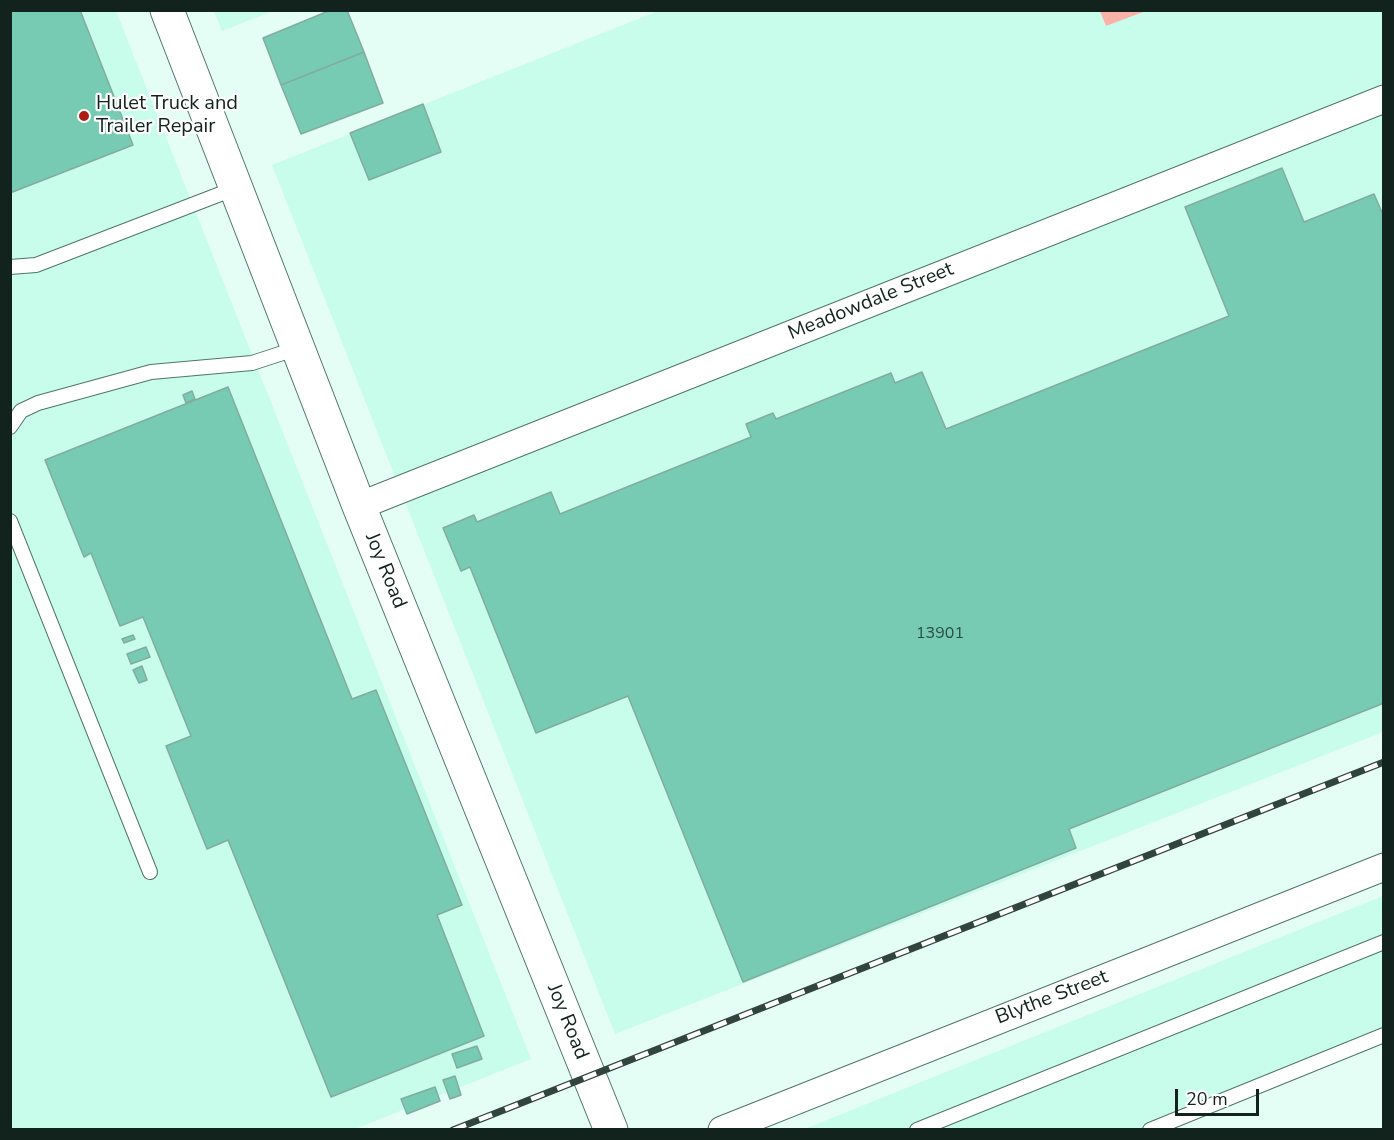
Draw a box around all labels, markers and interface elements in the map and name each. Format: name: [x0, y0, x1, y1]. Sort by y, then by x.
place label: Hulet Truck and Trailer Repair: [96, 92, 238, 139]
marker: Hulet Truck and Trailer Repair: [77, 109, 91, 123]
street label: Meadowdale Street: [785, 258, 957, 346]
street label: Joy Road: [359, 530, 411, 612]
house number: 13901: [916, 624, 964, 644]
street label: Blythe Street: [992, 966, 1112, 1030]
street label: Joy Road: [541, 981, 593, 1063]
scale bar: [1178, 1077, 1262, 1115]
text: 20 m: [1186, 1087, 1228, 1111]

